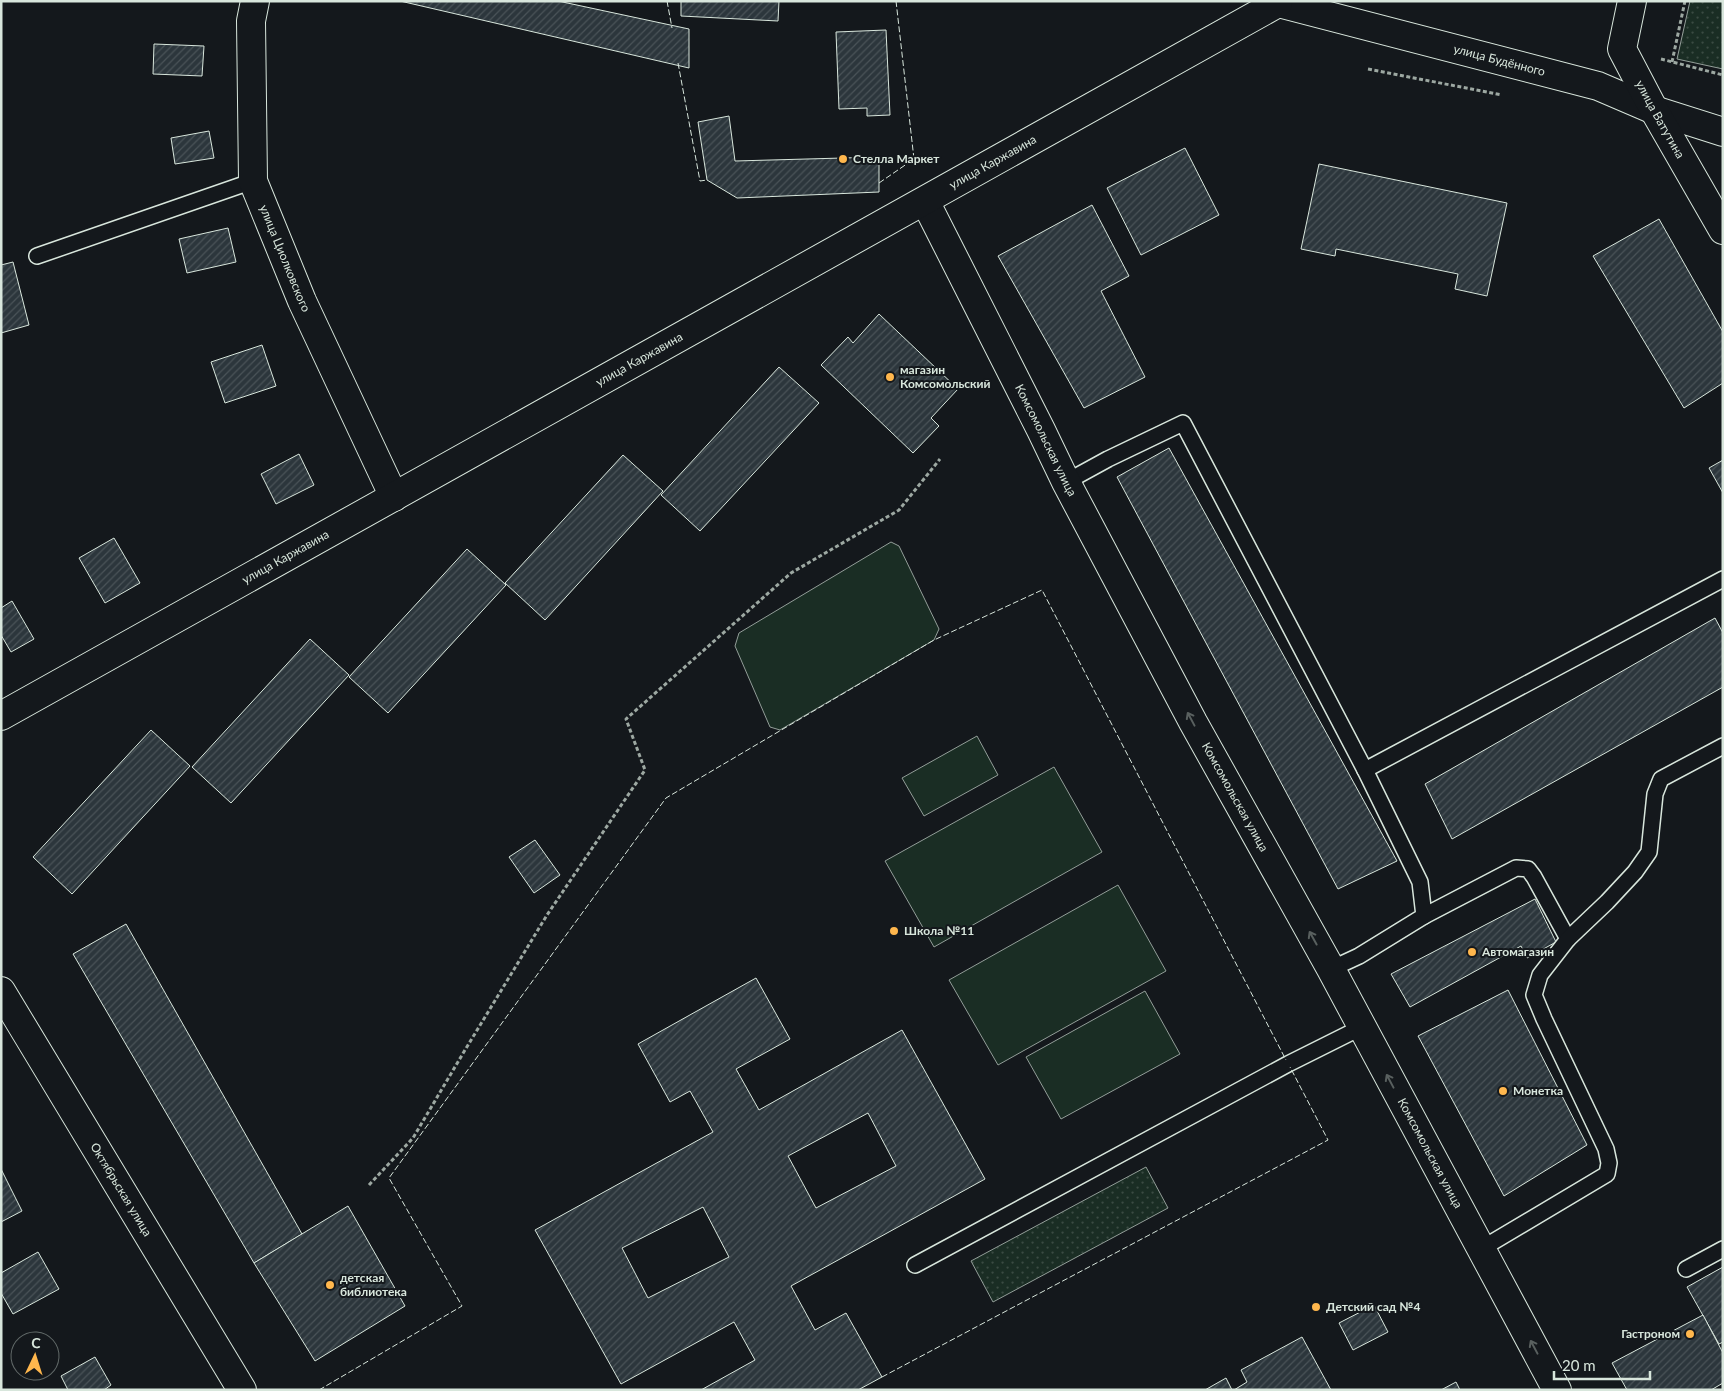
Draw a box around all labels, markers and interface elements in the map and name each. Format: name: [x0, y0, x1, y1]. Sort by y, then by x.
street label: улица Будённого: [1452, 41, 1547, 79]
street label: улица Ватутина: [1633, 77, 1688, 161]
street label: улица Каржавина: [946, 131, 1039, 192]
place label: Стелла Маркет: [853, 151, 940, 166]
marker: Стелла Маркет: [837, 153, 849, 165]
street label: улица Циолковского: [256, 202, 314, 314]
street label: улица Каржавина: [593, 329, 685, 389]
place label: магазин Комсомольский: [900, 362, 991, 391]
marker: магазин Комсомольский: [884, 371, 896, 383]
street label: Комсомольская улица: [1012, 382, 1080, 499]
street label: улица Каржавина: [239, 526, 332, 587]
one-way arrow: [1186, 712, 1196, 727]
street label: Комсомольская улица: [1199, 740, 1272, 854]
place label: Школа №11: [904, 923, 974, 938]
marker: Школа №11: [888, 925, 900, 937]
one-way arrow: [1308, 930, 1318, 945]
place label: Автомагазин: [1481, 944, 1554, 959]
marker: Автомагазин: [1466, 946, 1478, 958]
one-way arrow: [1385, 1074, 1394, 1089]
place label: Монетка: [1513, 1083, 1563, 1098]
marker: Монетка: [1497, 1085, 1509, 1097]
street label: Комсомольская улица: [1395, 1095, 1466, 1211]
street label: Октябрьская улица: [87, 1140, 155, 1239]
place label: детская библиотека: [340, 1270, 407, 1299]
marker: детская библиотека: [324, 1279, 336, 1291]
place label: Детский сад №4: [1326, 1299, 1420, 1314]
marker: Детский сад №4: [1310, 1301, 1322, 1313]
place label: Гастроном: [1621, 1326, 1680, 1341]
marker: Гастроном: [1684, 1328, 1696, 1340]
north arrow: [10, 1331, 60, 1381]
text: С: [31, 1334, 42, 1351]
one-way arrow: [1529, 1340, 1538, 1355]
scale bar: [1554, 1348, 1650, 1380]
text: 20 m: [1562, 1356, 1596, 1374]

